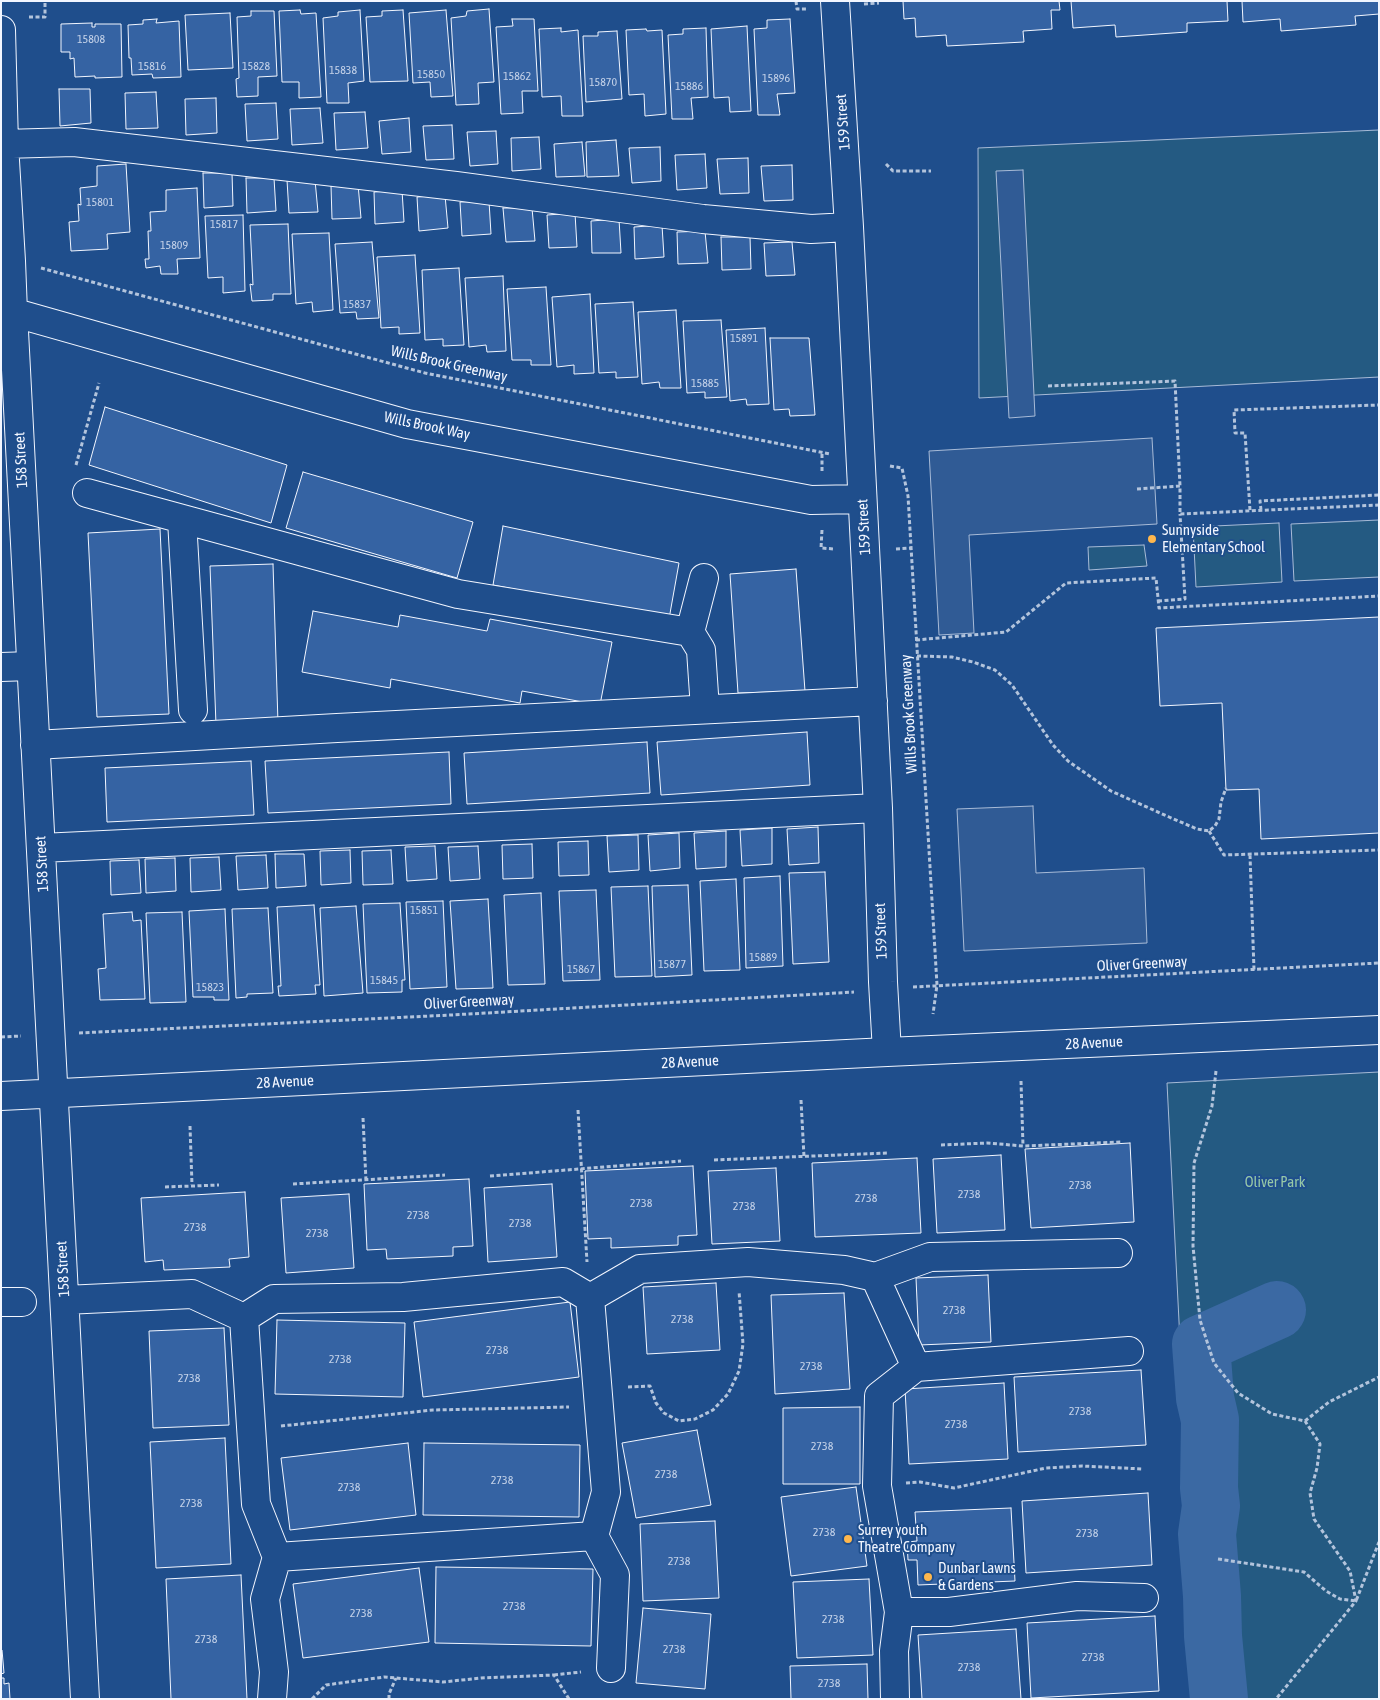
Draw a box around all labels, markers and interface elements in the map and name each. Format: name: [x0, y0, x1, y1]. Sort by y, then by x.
house number: 15808: [77, 32, 105, 46]
house number: 15816: [138, 59, 166, 73]
house number: 15828: [242, 59, 270, 73]
house number: 15838: [329, 63, 357, 77]
house number: 15850: [417, 67, 445, 81]
house number: 15862: [503, 69, 531, 83]
house number: 15896: [762, 71, 790, 85]
house number: 15870: [589, 75, 617, 89]
house number: 15886: [675, 79, 703, 93]
street label: 159 Street: [832, 93, 854, 151]
house number: 15801: [86, 195, 114, 209]
house number: 15817: [210, 217, 238, 231]
house number: 15809: [160, 238, 188, 252]
house number: 15837: [343, 297, 371, 311]
house number: 15891: [730, 331, 758, 345]
street label: Wills Brook Greenway: [389, 342, 509, 386]
house number: 15885: [691, 376, 719, 390]
street label: Wills Brook Way: [382, 408, 472, 444]
street label: 158 Street: [11, 432, 31, 488]
street label: 159 Street: [854, 499, 874, 555]
place label: Sunnyside Elementary School: [1162, 521, 1265, 556]
marker: Sunnyside Elementary School: [1146, 533, 1158, 545]
street label: Wills Brook Greenway: [897, 654, 921, 774]
street label: 158 Street: [32, 836, 52, 892]
house number: 15851: [410, 903, 438, 917]
street label: 159 Street: [871, 903, 891, 959]
house number: 15889: [749, 950, 777, 964]
street label: Oliver Greenway: [1096, 953, 1188, 975]
house number: 15877: [658, 957, 686, 971]
house number: 15867: [567, 962, 595, 976]
house number: 15845: [370, 973, 398, 987]
house number: 15823: [196, 980, 224, 994]
street label: Oliver Greenway: [423, 991, 515, 1013]
street label: 28 Avenue: [1065, 1033, 1123, 1053]
street label: 28 Avenue: [661, 1052, 719, 1072]
street label: 28 Avenue: [256, 1072, 314, 1092]
park label: Oliver Park: [1245, 1173, 1305, 1191]
house number: 2738: [1069, 1178, 1091, 1192]
house number: 2738: [958, 1187, 980, 1201]
house number: 2738: [855, 1191, 877, 1205]
house number: 2738: [630, 1196, 652, 1210]
house number: 2738: [733, 1199, 755, 1213]
house number: 2738: [407, 1208, 429, 1222]
house number: 2738: [509, 1216, 531, 1230]
house number: 2738: [184, 1220, 206, 1234]
house number: 2738: [306, 1226, 328, 1240]
street label: 158 Street: [53, 1241, 73, 1297]
house number: 2738: [943, 1303, 965, 1317]
house number: 2738: [671, 1312, 693, 1326]
house number: 2738: [486, 1343, 508, 1357]
house number: 2738: [329, 1352, 351, 1366]
house number: 2738: [800, 1359, 822, 1373]
house number: 2738: [178, 1371, 200, 1385]
house number: 2738: [1069, 1404, 1091, 1418]
house number: 2738: [945, 1417, 967, 1431]
house number: 2738: [811, 1439, 833, 1453]
house number: 2738: [655, 1467, 677, 1481]
house number: 2738: [491, 1473, 513, 1487]
house number: 2738: [338, 1480, 360, 1494]
house number: 2738: [180, 1496, 202, 1510]
place label: Surrey youth Theatre Company: [858, 1521, 955, 1556]
house number: 2738: [813, 1525, 835, 1539]
house number: 2738: [1076, 1526, 1098, 1540]
marker: Surrey youth Theatre Company: [842, 1533, 854, 1545]
house number: 2738: [668, 1554, 690, 1568]
place label: Dunbar Lawns & Gardens: [938, 1559, 1016, 1594]
marker: Dunbar Lawns & Gardens: [922, 1571, 934, 1583]
house number: 2738: [503, 1599, 525, 1613]
house number: 2738: [350, 1606, 372, 1620]
house number: 2738: [822, 1612, 844, 1626]
house number: 2738: [195, 1632, 217, 1646]
house number: 2738: [663, 1642, 685, 1656]
house number: 2738: [1082, 1650, 1104, 1664]
house number: 2738: [958, 1660, 980, 1674]
house number: 2738: [818, 1676, 840, 1690]

